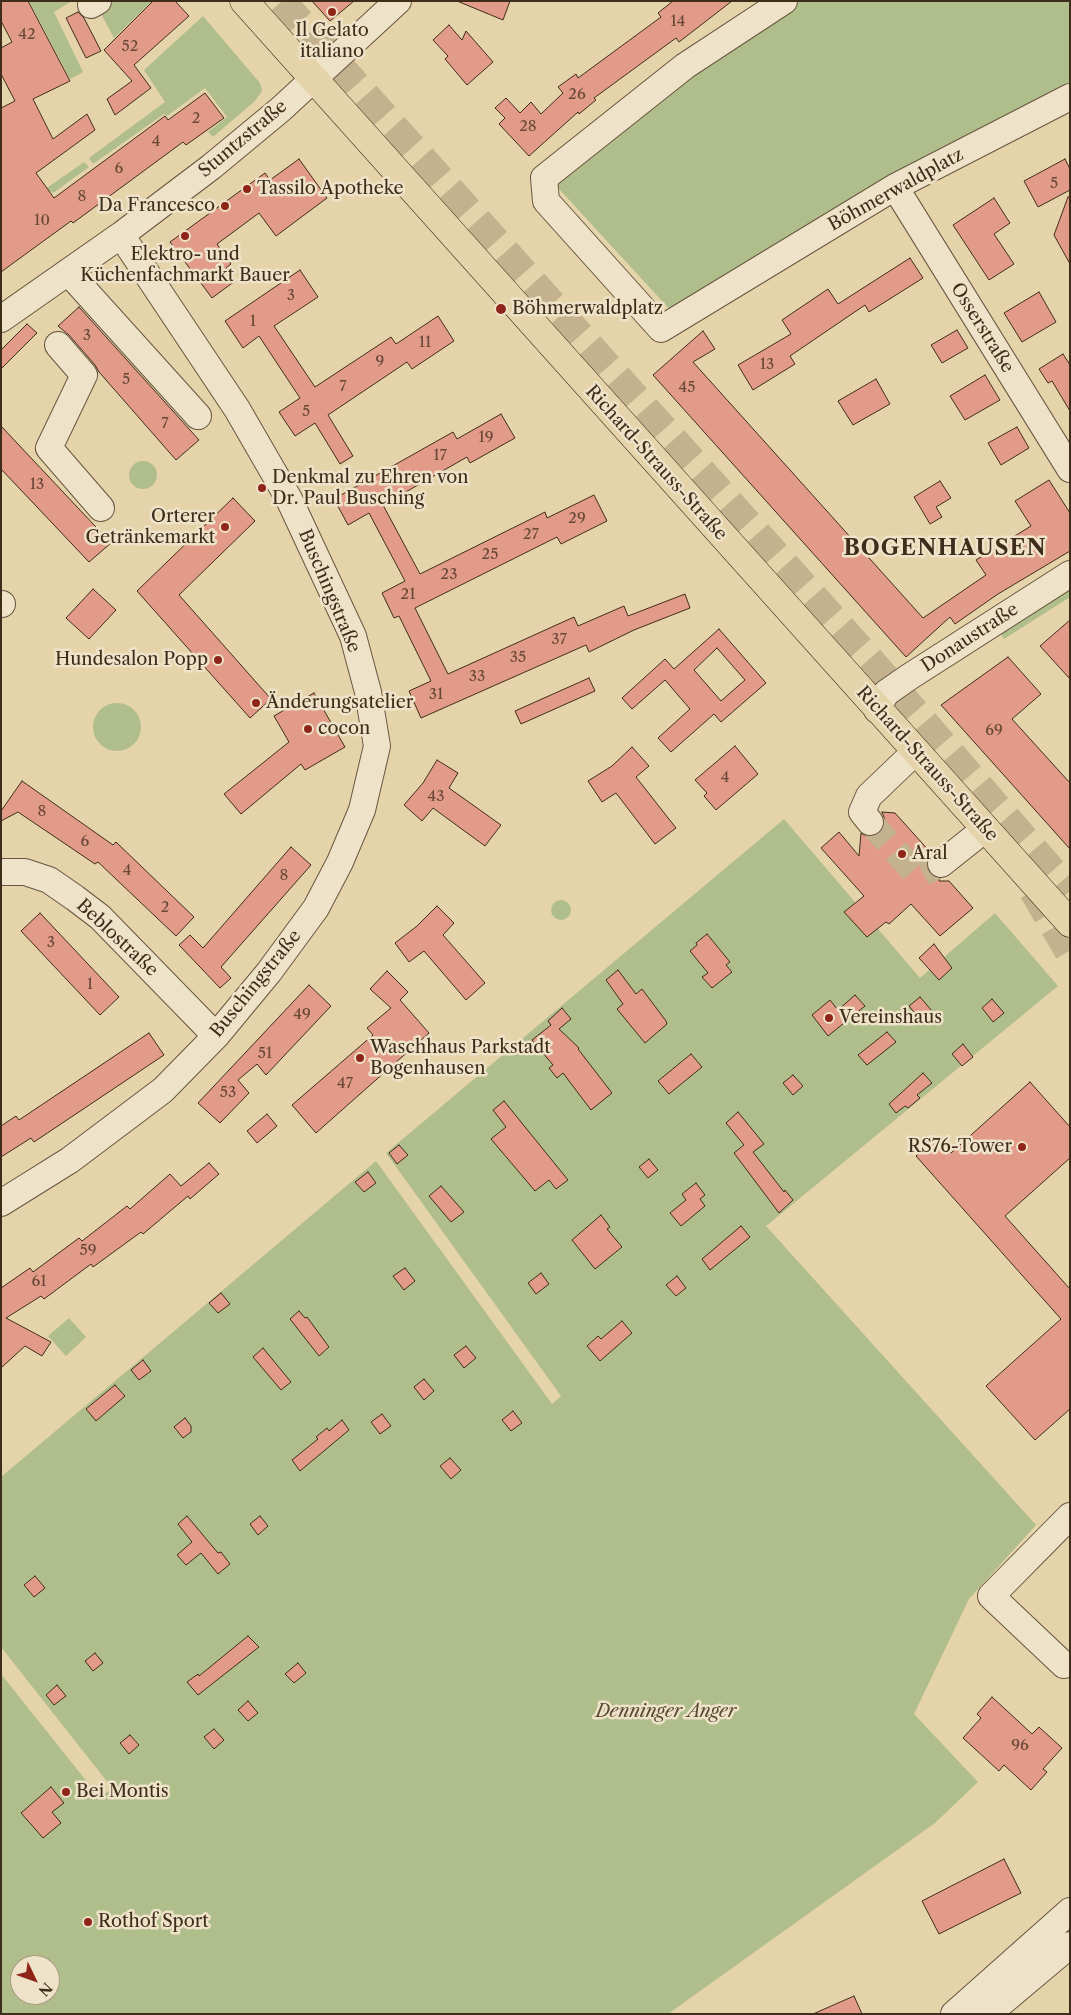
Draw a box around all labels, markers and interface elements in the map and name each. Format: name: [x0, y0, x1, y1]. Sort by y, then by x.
marker: Il Gelato italiano: [326, 6, 338, 18]
house number: 14: [671, 13, 685, 31]
place label: Il Gelato italiano: [295, 20, 369, 62]
house number: 42: [18, 26, 36, 44]
house number: 52: [122, 38, 138, 56]
house number: 26: [568, 86, 586, 104]
street label: Stuntzstraße: [194, 96, 292, 182]
house number: 2: [192, 110, 200, 128]
house number: 28: [519, 118, 537, 136]
house number: 4: [152, 133, 160, 151]
street label: Böhmerwaldplatz: [825, 144, 967, 236]
house number: 6: [115, 160, 123, 178]
house number: 5: [1050, 175, 1058, 193]
place label: Tassilo Apotheke: [257, 178, 404, 200]
marker: Tassilo Apotheke: [241, 183, 253, 195]
house number: 8: [78, 188, 86, 206]
place label: Da Francesco: [98, 195, 215, 217]
marker: Da Francesco: [219, 200, 231, 212]
house number: 10: [34, 212, 50, 230]
marker: Elektro- und Küchenfachmarkt Bauer: [179, 230, 191, 242]
place label: Elektro- und Küchenfachmarkt Bauer: [80, 244, 290, 286]
street label: Osserstraße: [946, 279, 1018, 377]
house number: 3: [287, 287, 295, 305]
place label: Böhmerwaldplatz: [512, 298, 663, 320]
marker: Böhmerwaldplatz: [494, 302, 508, 316]
house number: 1: [250, 313, 256, 331]
house number: 3: [83, 327, 91, 345]
house number: 11: [419, 334, 431, 352]
house number: 9: [376, 353, 384, 371]
house number: 13: [760, 356, 774, 374]
house number: 5: [122, 371, 130, 389]
house number: 7: [339, 378, 347, 396]
house number: 45: [679, 379, 695, 397]
street label: Richard-Strauss-Straße: [581, 381, 731, 545]
house number: 5: [302, 403, 310, 421]
house number: 7: [161, 415, 169, 433]
house number: 19: [478, 429, 494, 447]
house number: 17: [433, 447, 447, 465]
place label: Denkmal zu Ehren von Dr. Paul Busching: [272, 467, 469, 509]
house number: 13: [30, 476, 44, 494]
marker: Denkmal zu Ehren von Dr. Paul Busching: [256, 482, 268, 494]
place label: Orterer Getränkemarkt: [86, 506, 215, 548]
house number: 29: [568, 510, 586, 528]
marker: Orterer Getränkemarkt: [219, 521, 231, 533]
street label: Buschingstraße: [293, 526, 365, 656]
house number: 27: [523, 526, 539, 544]
district label: BOGENHAUSEN: [842, 536, 1048, 562]
house number: 25: [482, 546, 498, 564]
house number: 23: [441, 566, 457, 584]
house number: 21: [401, 586, 415, 604]
street label: Donaustraße: [918, 599, 1022, 677]
house number: 37: [551, 631, 567, 649]
place label: Hundesalon Popp: [55, 649, 208, 671]
house number: 35: [510, 649, 526, 667]
marker: Hundesalon Popp: [212, 654, 224, 666]
house number: 33: [469, 668, 485, 686]
street label: Richard-Strauss-Straße: [852, 682, 1002, 846]
house number: 31: [429, 686, 443, 704]
place label: Änderungsatelier: [266, 692, 413, 714]
marker: Änderungsatelier: [250, 697, 262, 709]
place label: cocon: [318, 718, 370, 740]
house number: 69: [985, 722, 1003, 740]
marker: cocon: [302, 723, 314, 735]
house number: 4: [721, 769, 729, 787]
house number: 43: [428, 788, 444, 806]
house number: 8: [38, 803, 46, 821]
house number: 6: [81, 833, 89, 851]
place label: Aral: [912, 843, 948, 865]
marker: Aral: [896, 848, 908, 860]
house number: 4: [123, 862, 131, 880]
house number: 8: [280, 867, 288, 885]
street label: Beblostraße: [72, 895, 162, 981]
house number: 2: [161, 899, 169, 917]
street label: Buschingstraße: [206, 926, 306, 1042]
house number: 3: [47, 934, 55, 952]
house number: 1: [87, 976, 93, 994]
house number: 49: [293, 1006, 311, 1024]
place label: Vereinshaus: [839, 1007, 942, 1029]
marker: Vereinshaus: [823, 1012, 835, 1024]
place label: Waschhaus Parkstadt Bogenhausen: [370, 1037, 551, 1080]
house number: 51: [258, 1045, 272, 1063]
marker: Waschhaus Parkstadt Bogenhausen: [354, 1052, 366, 1064]
house number: 47: [337, 1075, 353, 1093]
house number: 53: [220, 1084, 236, 1102]
place label: RS76-Tower: [908, 1136, 1012, 1158]
marker: RS76-Tower: [1016, 1141, 1028, 1153]
house number: 59: [80, 1242, 96, 1260]
house number: 61: [31, 1273, 47, 1291]
park label: Denninger Anger: [596, 1701, 736, 1723]
house number: 96: [1011, 1737, 1029, 1755]
place label: Bei Montis: [76, 1781, 169, 1803]
marker: Bei Montis: [60, 1786, 72, 1798]
place label: Rothof Sport: [98, 1911, 209, 1933]
marker: Rothof Sport: [82, 1916, 94, 1928]
north arrow: [10, 1955, 60, 2005]
text: N: [35, 1979, 56, 2000]

